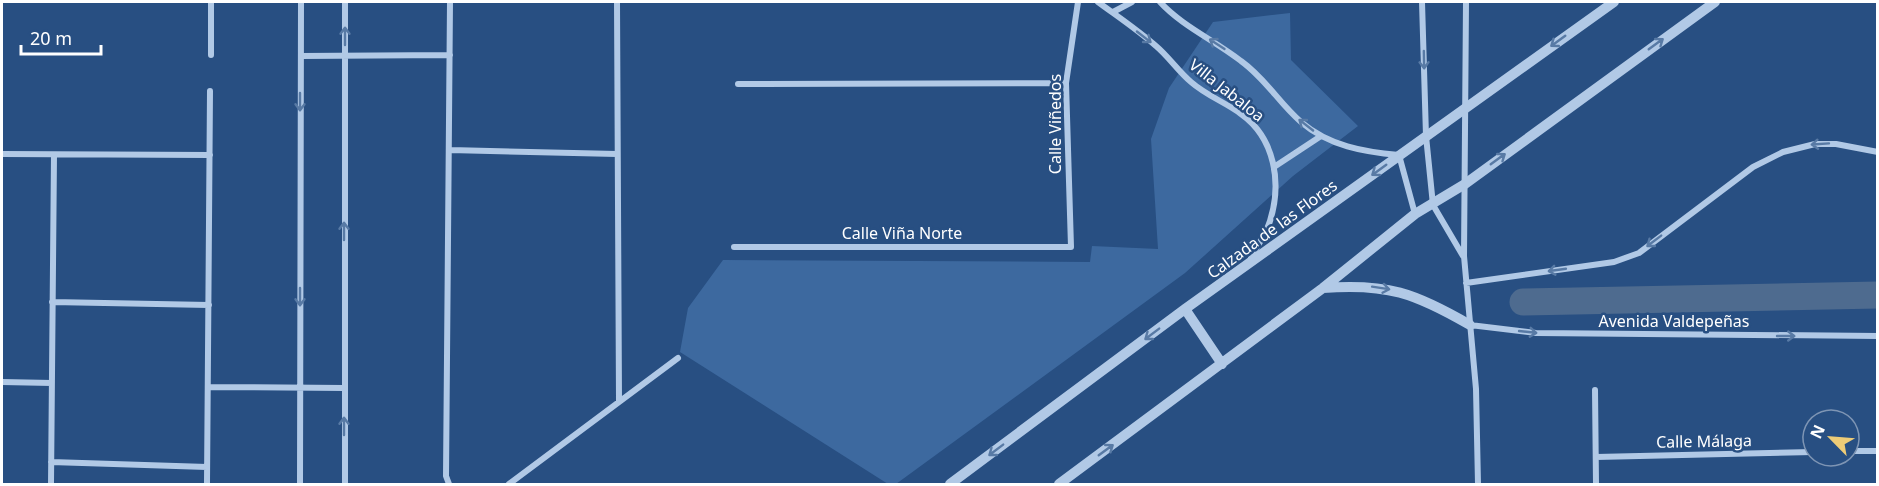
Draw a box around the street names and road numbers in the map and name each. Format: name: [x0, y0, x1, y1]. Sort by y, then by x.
street label: Villa Jabaloa: [1185, 54, 1269, 126]
street label: Calle Viñedos: [1044, 74, 1066, 174]
street label: Calzada de las Flores: [1203, 174, 1341, 284]
street label: Calle Viña Norte: [842, 222, 962, 244]
street label: Avenida Valdepeñas: [1598, 310, 1750, 332]
street label: Calle Málaga: [1656, 429, 1752, 453]

